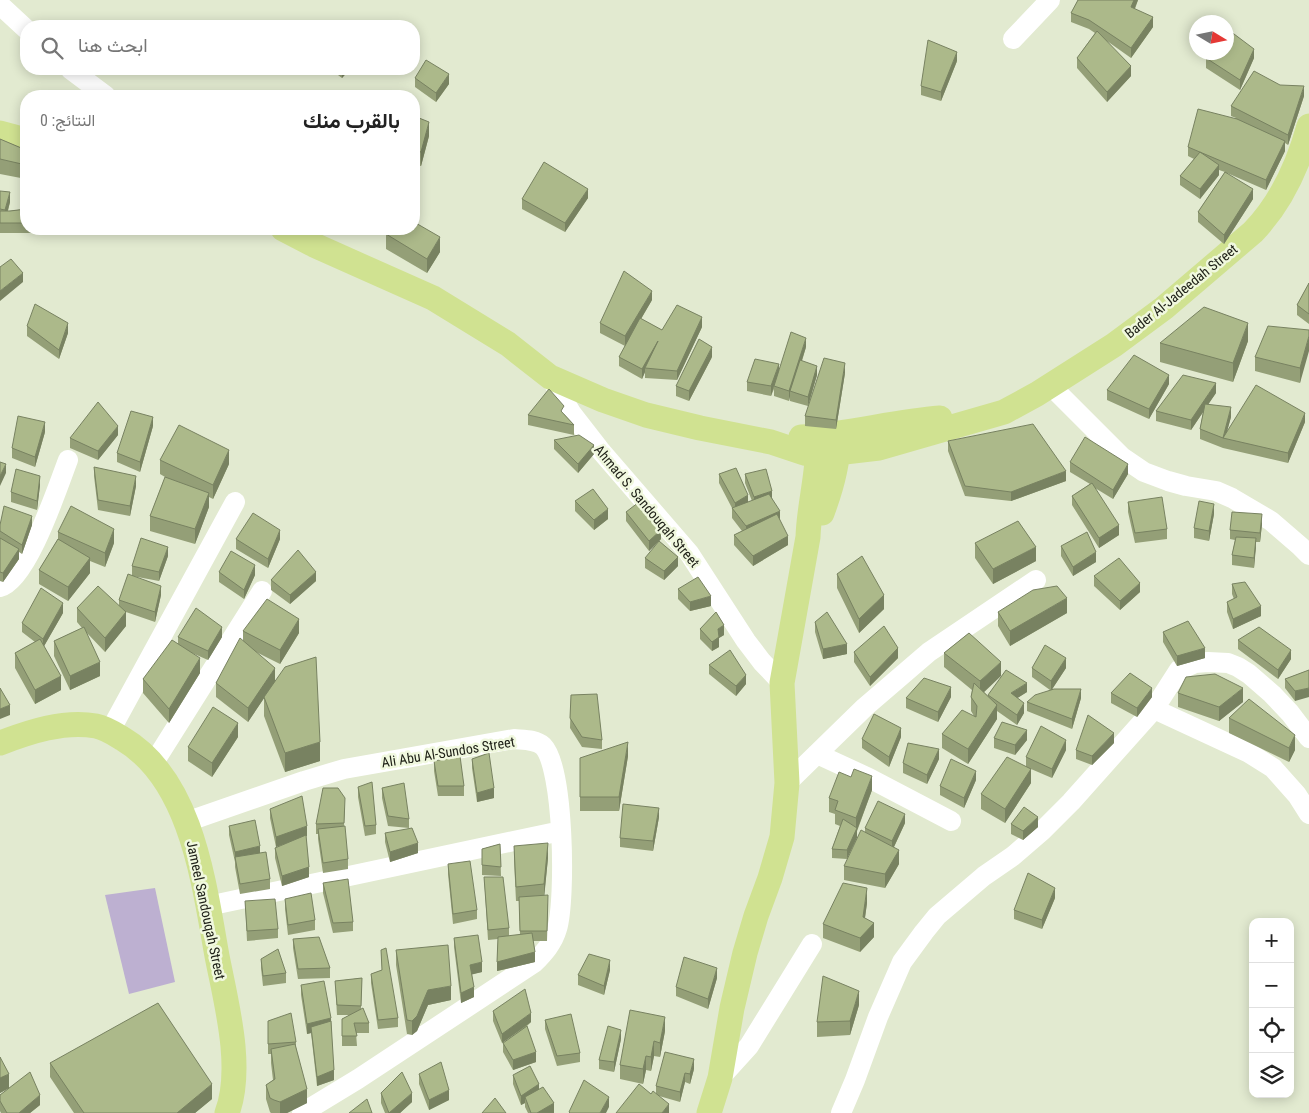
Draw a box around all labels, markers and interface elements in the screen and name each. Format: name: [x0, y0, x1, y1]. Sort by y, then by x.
north arrow: [1189, 15, 1234, 60]
search box: [20, 20, 420, 75]
icon: search: [38, 34, 66, 62]
text: ابحث هنا: [78, 34, 148, 57]
text: بالقرب منك: [303, 109, 400, 133]
text: النتائج: 0: [40, 111, 95, 130]
street label: Bader Al-Jadeedah Street: [1122, 241, 1240, 341]
street label: Ahmad S. Sandouqah Street: [591, 442, 703, 570]
street label: Ali Abu Al-Sundos Street: [380, 734, 516, 770]
street label: Jameel Sandouqah Street: [183, 839, 229, 981]
map controls: [1249, 918, 1294, 1098]
button: +: [1249, 918, 1294, 963]
button: −: [1249, 963, 1294, 1008]
button: locate: [1249, 1008, 1294, 1053]
button: layers: [1249, 1053, 1294, 1098]

